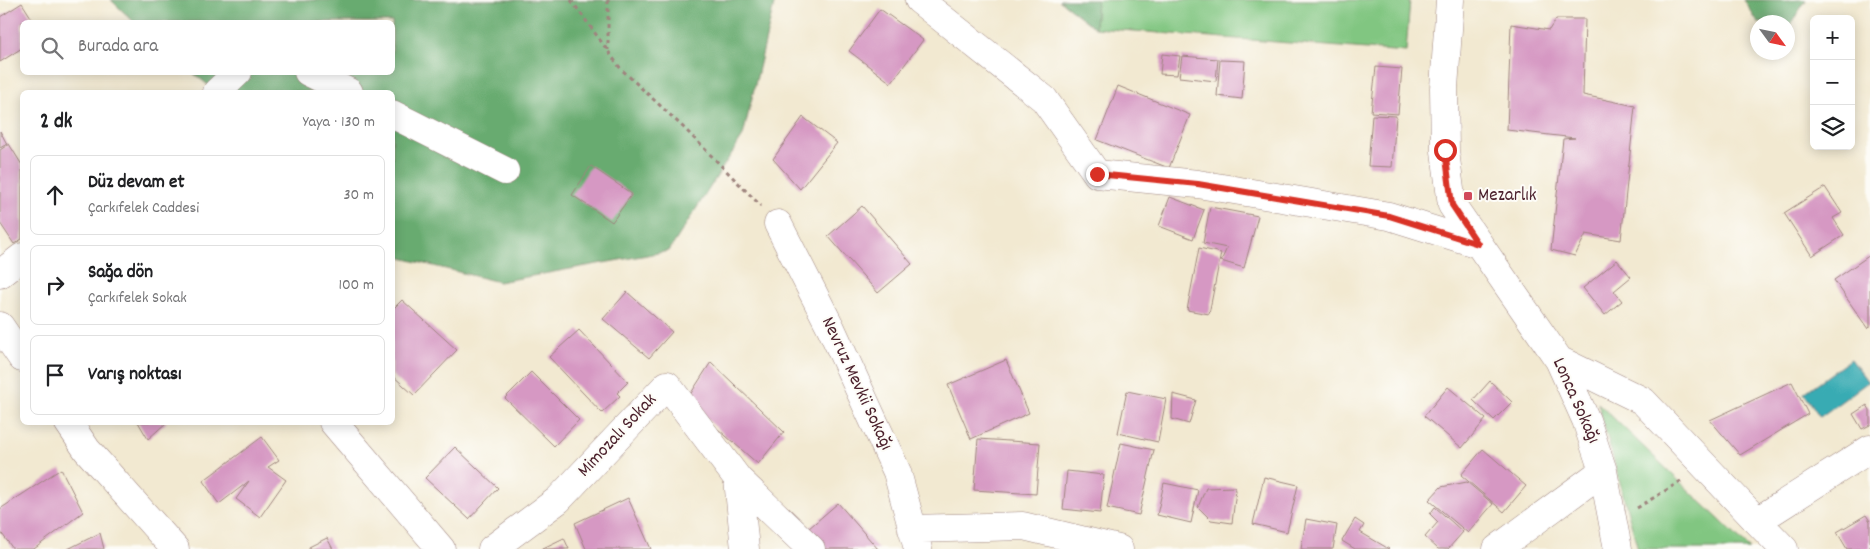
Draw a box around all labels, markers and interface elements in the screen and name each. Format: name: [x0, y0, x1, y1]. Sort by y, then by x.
north arrow: [1750, 15, 1795, 60]
map controls: [1810, 15, 1855, 150]
button: +: [1810, 15, 1855, 60]
search box: [20, 20, 395, 75]
icon: search: [38, 34, 66, 62]
text: Burada ara: [78, 34, 158, 61]
button: −: [1810, 60, 1855, 105]
button: layers: [1810, 105, 1855, 150]
text: 2 dk: [40, 108, 72, 138]
text: Yaya · 130 m: [303, 111, 375, 134]
route start: [1434, 139, 1457, 162]
route end: [1086, 163, 1109, 186]
text: Düz devam et: [88, 170, 184, 197]
icon: ahead: [41, 181, 69, 209]
place label: Mezarlık: [1478, 183, 1537, 210]
text: 30 m: [344, 184, 374, 207]
marker: Mezarlık: [1462, 190, 1474, 202]
text: Çarkıfelek Caddesi: [88, 197, 199, 220]
text: Sağa dön: [88, 260, 153, 287]
icon: right: [41, 271, 69, 299]
text: 100 m: [338, 274, 374, 297]
text: Çarkıfelek Sokak: [88, 287, 187, 310]
street label: Nevruz Mevkii Sokağı: [813, 313, 899, 455]
street label: Lonca Sokağı: [1544, 354, 1606, 448]
icon: arrive: [41, 361, 69, 389]
text: Varış noktası: [88, 362, 182, 389]
street label: Mimozalı Sokak: [572, 388, 664, 484]

